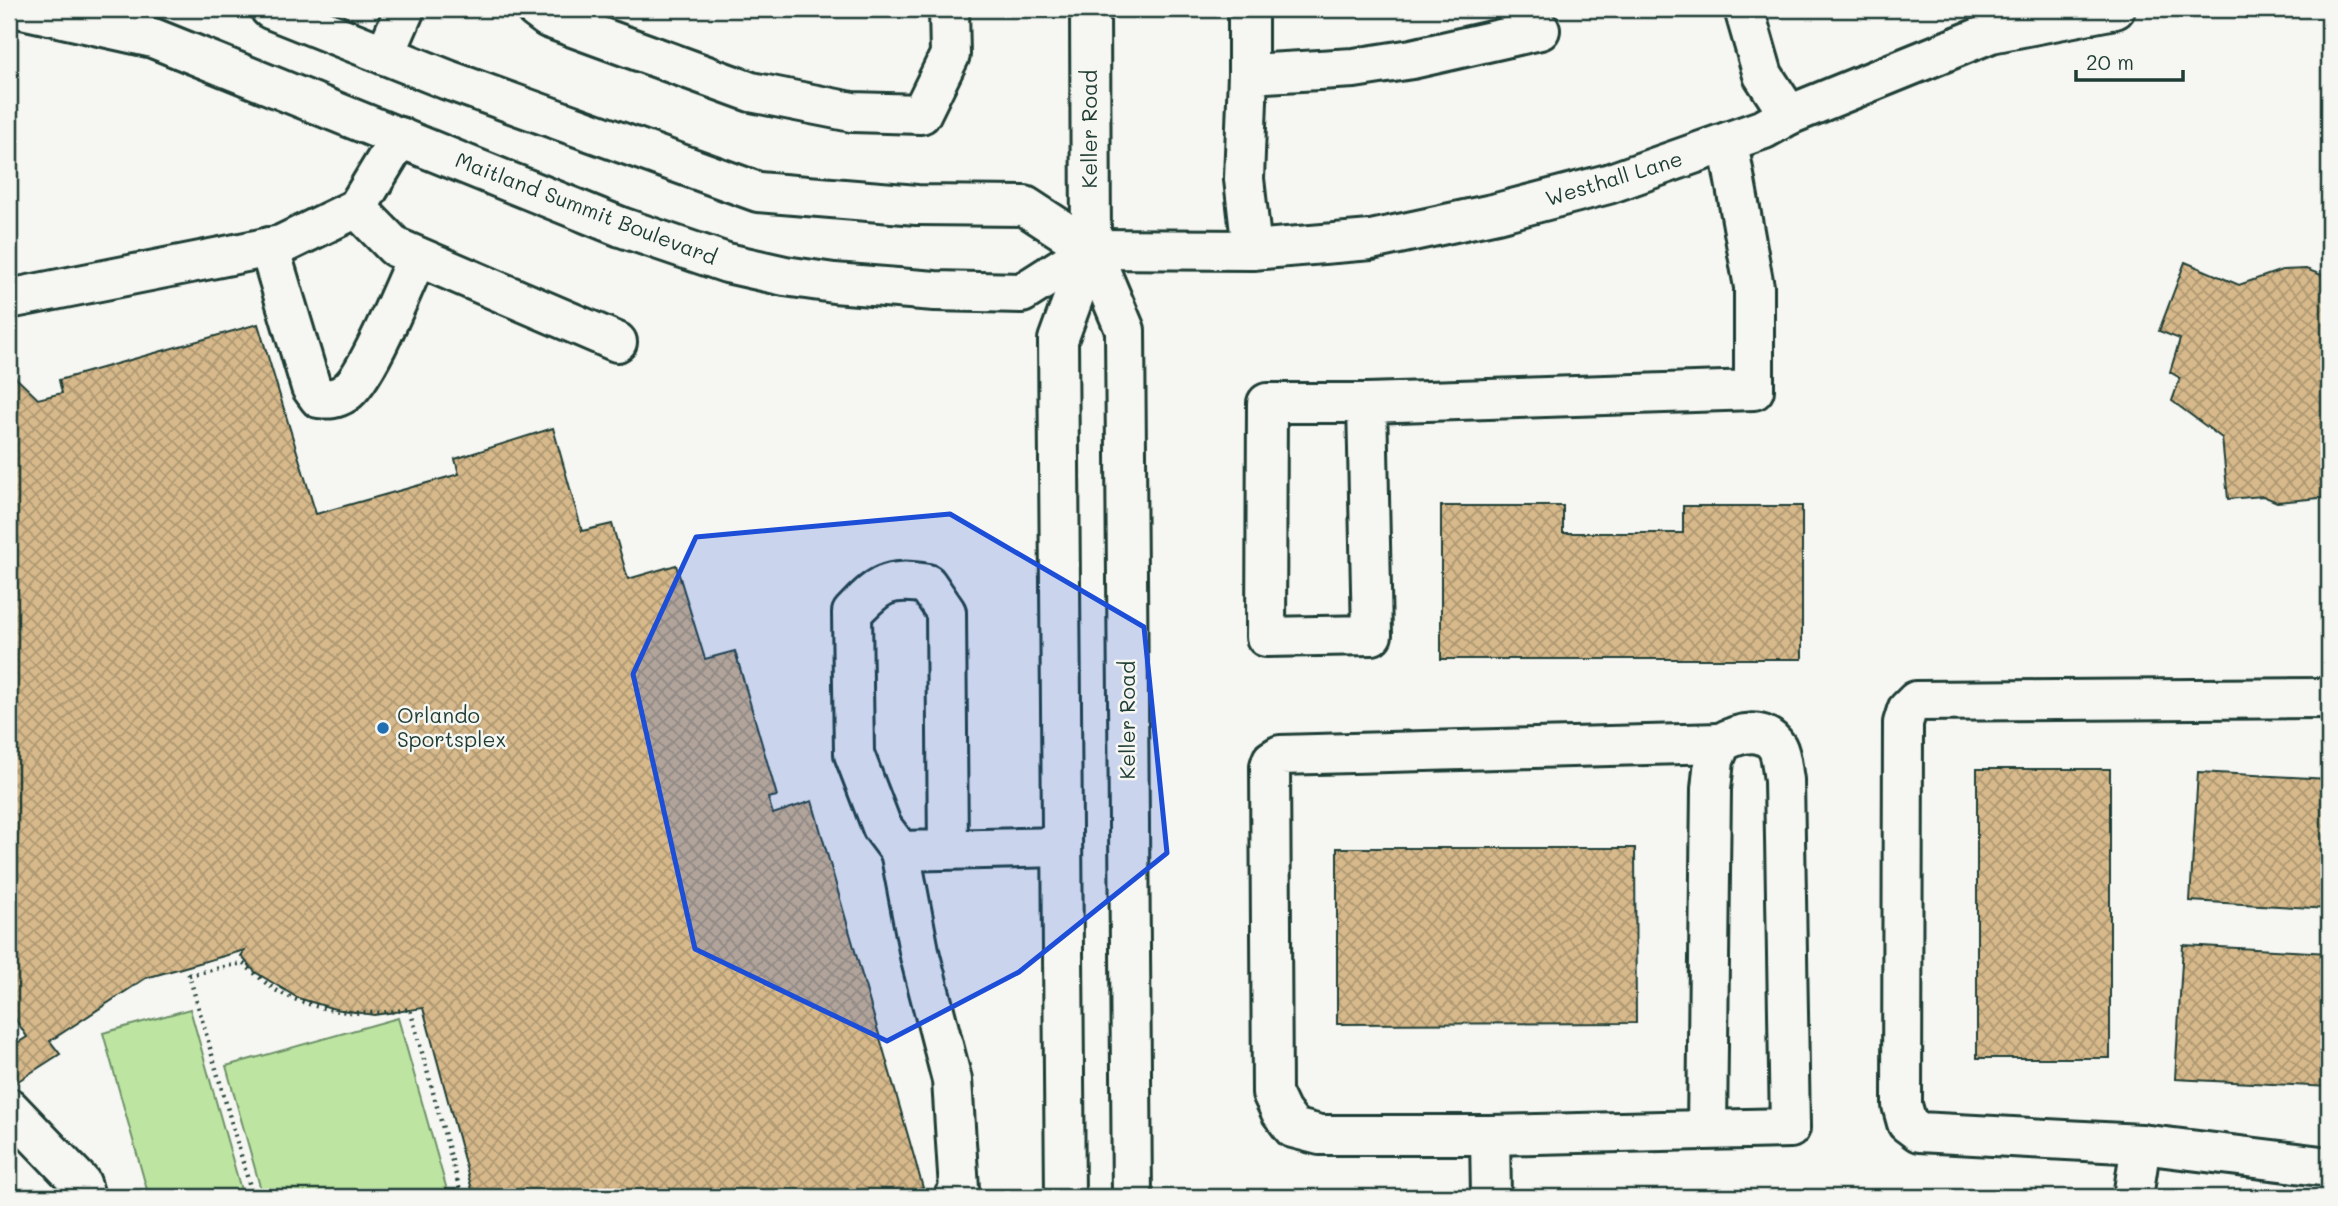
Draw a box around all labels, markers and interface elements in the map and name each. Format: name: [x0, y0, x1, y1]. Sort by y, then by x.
scale bar: [2076, 38, 2182, 82]
text: 20 m: [2086, 48, 2134, 75]
street label: Keller Road: [1075, 70, 1102, 188]
street label: Westhall Lane: [1542, 144, 1685, 211]
street label: Maitland Summit Boulevard: [452, 145, 721, 270]
street label: Keller Road: [1113, 661, 1140, 779]
place label: Orlando Sportsplex: [397, 701, 506, 752]
marker: Orlando Sportsplex: [375, 720, 391, 736]

